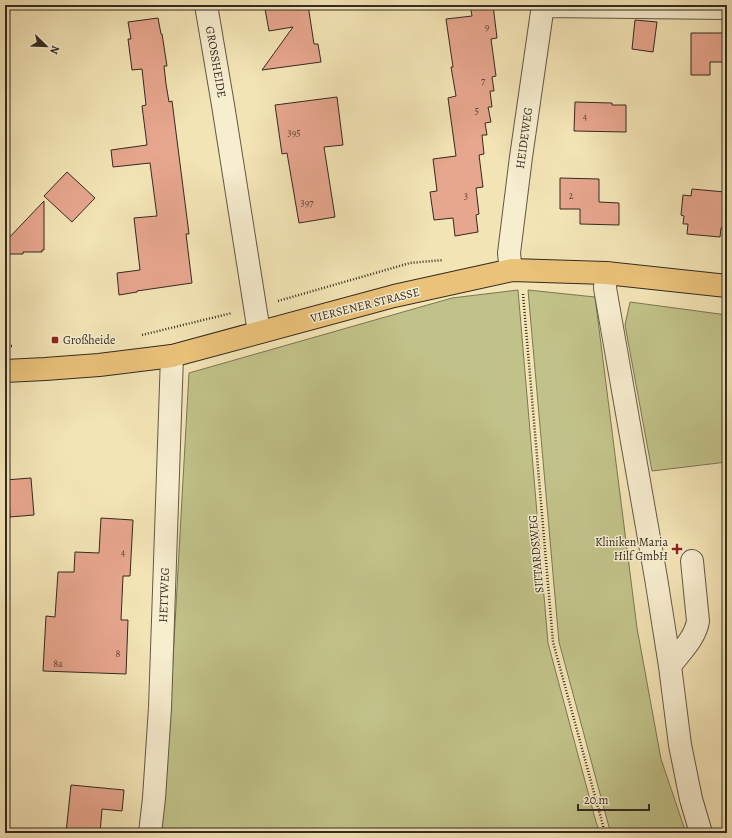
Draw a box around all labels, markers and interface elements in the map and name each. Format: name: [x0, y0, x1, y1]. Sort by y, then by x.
house number: 9: [485, 20, 490, 33]
street label: GROSSHEIDE: [202, 25, 230, 99]
north arrow: [26, 26, 66, 66]
text: N: [46, 43, 63, 56]
house number: 7: [481, 74, 486, 87]
house number: 5: [475, 104, 479, 117]
street label: HEIDEWEG: [512, 106, 536, 170]
house number: 4: [583, 110, 588, 123]
house number: 395: [287, 126, 301, 139]
house number: 3: [464, 189, 468, 202]
house number: 2: [569, 189, 574, 202]
house number: 397: [301, 196, 314, 209]
street label: VIERSENER STRASSE: [308, 284, 421, 327]
place label: Großheide: [63, 332, 115, 348]
marker: Großheide: [50, 335, 60, 345]
street label: SITTARDSWEG: [525, 514, 547, 594]
place label: Kliniken Maria Hilf GmbH: [595, 534, 668, 564]
marker: Kliniken Maria Hilf GmbH: [671, 543, 683, 555]
house number: 4: [121, 546, 126, 559]
street label: HETTWEG: [155, 567, 173, 623]
house number: 8: [116, 647, 121, 660]
house number: 8a: [53, 657, 63, 670]
scale bar: [578, 786, 649, 812]
text: 20 m: [584, 792, 608, 808]

